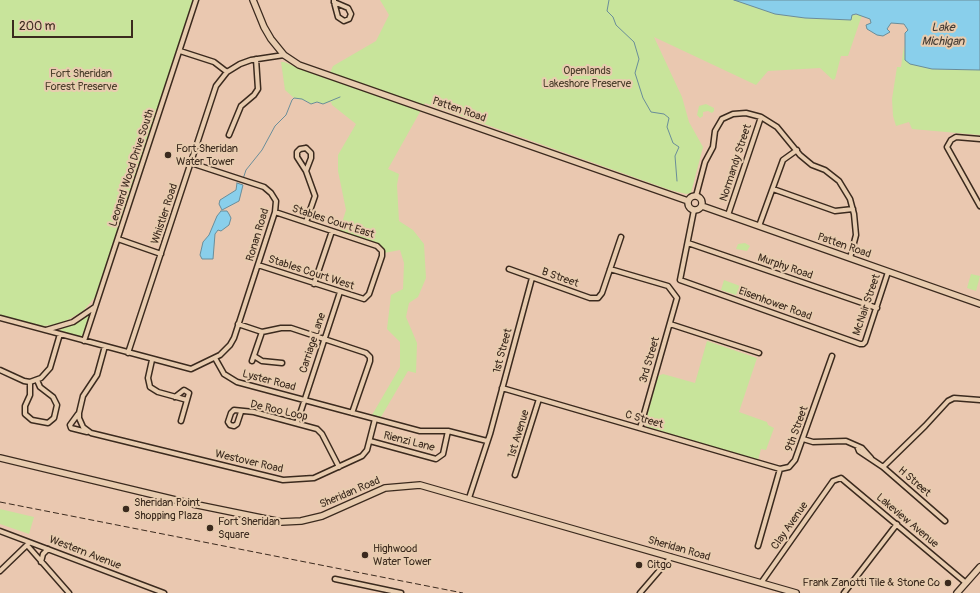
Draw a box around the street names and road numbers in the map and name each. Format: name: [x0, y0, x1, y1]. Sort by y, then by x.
street label: Patten Road: [430, 95, 488, 125]
street label: Leonard Wood Drive South: [107, 108, 157, 228]
street label: Normandy Street: [717, 123, 755, 203]
street label: Whistler Road: [149, 182, 181, 246]
street label: Stables Court East: [290, 202, 376, 242]
street label: Ronan Road: [244, 207, 272, 263]
street label: Patten Road: [815, 231, 873, 261]
street label: Murphy Road: [756, 251, 814, 283]
street label: Stables Court West: [266, 253, 356, 293]
street label: B Street: [540, 266, 580, 290]
street label: McNair Street: [850, 273, 884, 337]
street label: Eisenhower Road: [737, 285, 813, 323]
street label: Carriage Lane: [297, 311, 329, 375]
street label: 1st Street: [491, 327, 515, 375]
street label: 3rd Street: [637, 335, 663, 385]
street label: Lyster Road: [241, 368, 297, 394]
street label: De Roo Loop: [249, 398, 309, 424]
street label: 9th Street: [783, 404, 811, 454]
street label: 1st Avenue: [505, 408, 533, 460]
street label: C Street: [623, 408, 665, 432]
street label: Rienzi Lane: [382, 429, 436, 455]
street label: Westover Road: [214, 448, 284, 476]
street label: H Street: [895, 464, 933, 500]
street label: Sheridan Road: [318, 474, 382, 512]
street label: Lakeview Avenue: [873, 491, 941, 551]
street label: Clay Avenue: [769, 500, 811, 552]
street label: Western Avenue: [47, 533, 123, 573]
street label: Sheridan Road: [646, 534, 712, 564]

